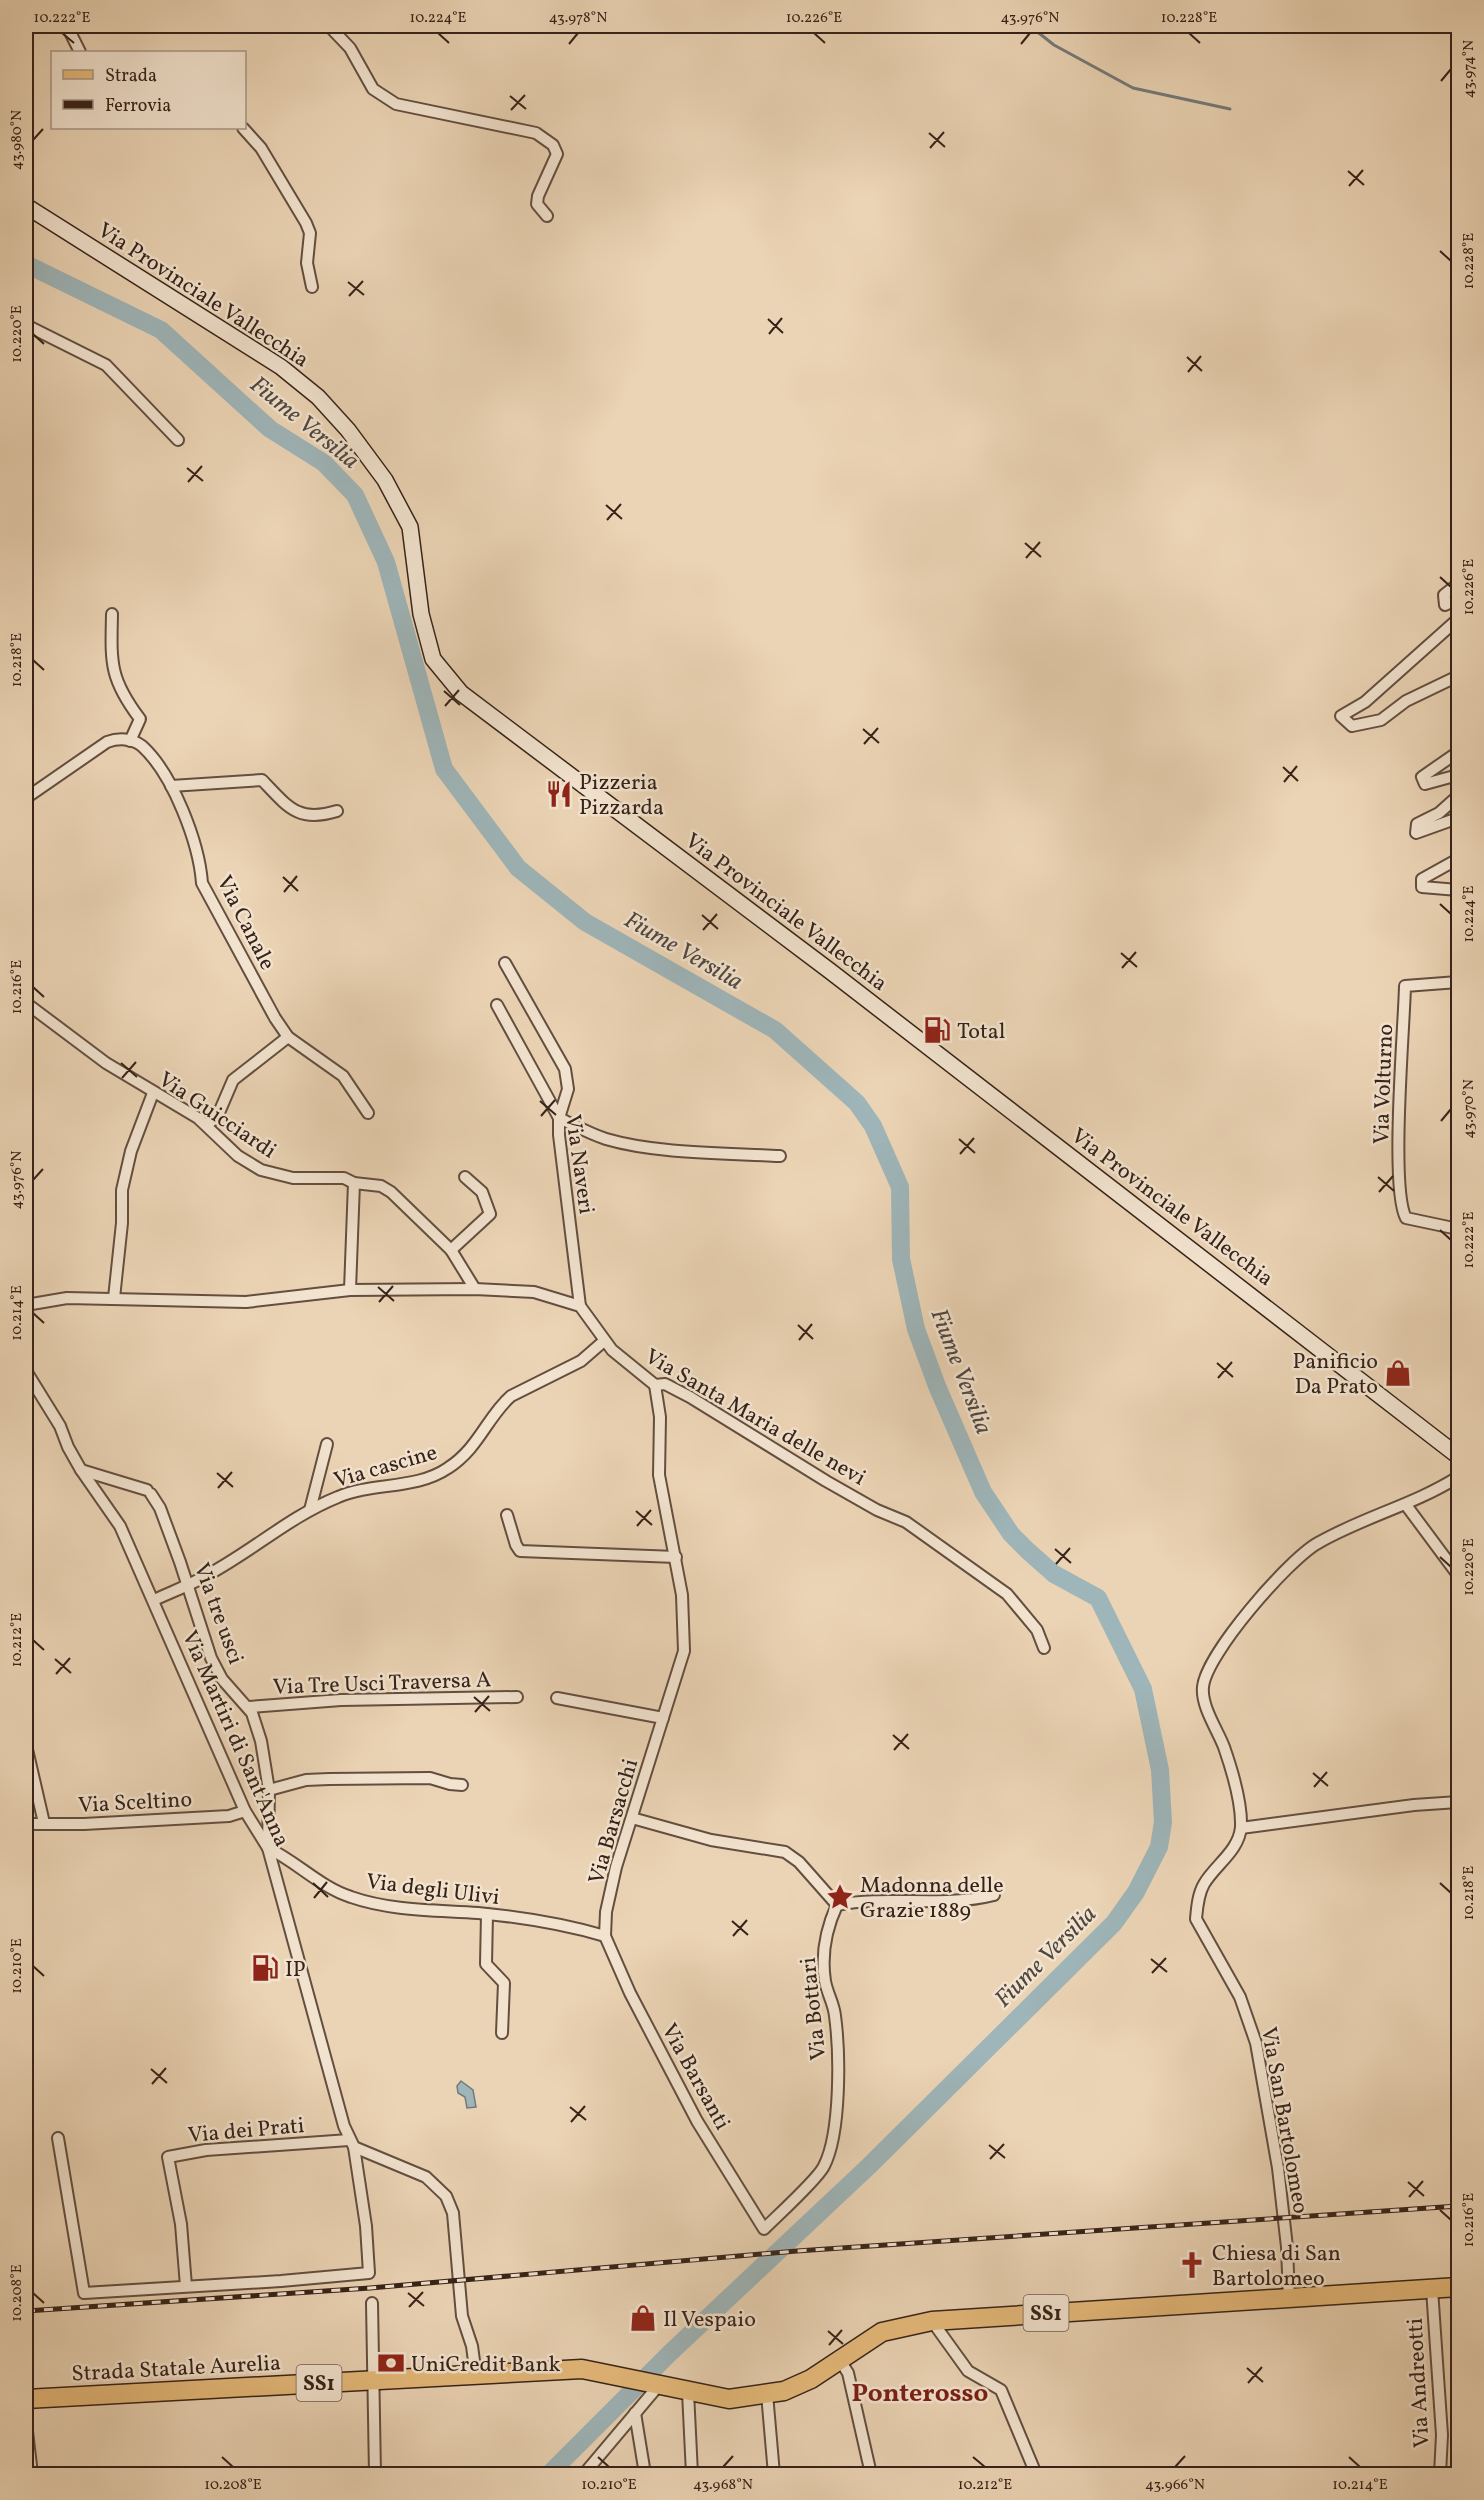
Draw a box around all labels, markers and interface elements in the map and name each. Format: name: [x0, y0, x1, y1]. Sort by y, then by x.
text: 10.222°E: [34, 8, 90, 29]
text: 10.224°E: [409, 8, 467, 29]
text: 43.978°N: [549, 8, 607, 29]
text: 10.226°E: [786, 8, 842, 29]
text: 43.976°N: [1001, 8, 1059, 29]
text: 10.228°E: [1161, 8, 1217, 29]
text: 43.974°N: [1459, 40, 1480, 98]
legend: [51, 51, 246, 129]
text: Strada: [105, 64, 157, 89]
text: Ferrovia: [105, 94, 171, 119]
text: 43.980°N: [7, 110, 28, 170]
street label: Via Provinciale Vallecchia: [91, 216, 314, 376]
text: 10.228°E: [1459, 233, 1480, 289]
text: 10.220°E: [7, 305, 28, 363]
water label: Fiume Versilia: [242, 369, 366, 478]
text: 10.226°E: [1459, 559, 1480, 615]
text: 10.218°E: [7, 633, 28, 687]
place label: Pizzeria Pizzarda: [579, 768, 664, 824]
restaurant icon: Pizzeria Pizzarda: [544, 779, 574, 809]
street label: Via Provinciale Vallecchia: [678, 826, 893, 1000]
street label: Via Canale: [208, 870, 282, 976]
text: 10.224°E: [1459, 885, 1480, 943]
water label: Fiume Versilia: [617, 904, 749, 999]
text: 10.216°E: [7, 960, 28, 1014]
fuel station icon: Total: [922, 1015, 952, 1045]
place label: Total: [957, 1017, 1005, 1048]
street label: Via Volturno: [1367, 1023, 1402, 1145]
street label: Via Guicciardi: [151, 1065, 282, 1167]
text: 43.970°N: [1459, 1079, 1480, 1139]
street label: Via Naveri: [556, 1113, 601, 1216]
street label: Via Provinciale Vallecchia: [1064, 1121, 1279, 1295]
text: 43.976°N: [7, 1151, 28, 1209]
text: 10.222°E: [1459, 1212, 1480, 1268]
text: 10.214°E: [7, 1285, 28, 1341]
water label: Fiume Versilia: [921, 1304, 1000, 1439]
street label: Via Santa Maria delle nevi: [639, 1342, 871, 1494]
place label: Panificio Da Prato: [1293, 1347, 1378, 1403]
shop icon: Panificio Da Prato: [1383, 1358, 1413, 1388]
street label: Via cascine: [330, 1438, 441, 1497]
text: 10.220°E: [1459, 1538, 1480, 1596]
street label: Via tre usci: [185, 1559, 250, 1669]
text: 10.212°E: [7, 1613, 28, 1667]
street label: Via Martiri di Sant'Anna: [173, 1626, 296, 1852]
street label: Via Tre Usci Traversa A: [272, 1665, 492, 1704]
street label: Via Barsacchi: [582, 1755, 647, 1888]
street label: Via Sceltino: [77, 1785, 193, 1822]
text: 10.218°E: [1459, 1866, 1480, 1920]
street label: Via degli Ulivi: [364, 1867, 501, 1914]
place label: Madonna delle Grazie 1889: [860, 1871, 1004, 1927]
place icon: Madonna delle Grazie 1889: [825, 1882, 855, 1912]
water label: Fiume Versilia: [988, 1899, 1105, 2016]
text: 10.210°E: [7, 1938, 28, 1994]
fuel station icon: IP: [250, 1953, 280, 1983]
place label: IP: [285, 1955, 306, 1986]
street label: Via Bottari: [794, 1956, 835, 2062]
street label: Via Barsanti: [653, 2018, 737, 2136]
street label: Via San Bartolomeo: [1252, 2025, 1315, 2216]
street label: Via dei Prati: [187, 2111, 306, 2152]
text: 10.216°E: [1459, 2193, 1480, 2247]
place label: Chiesa di San Bartolomeo: [1212, 2239, 1341, 2295]
church icon: Chiesa di San Bartolomeo: [1177, 2250, 1207, 2280]
text: 10.208°E: [7, 2264, 28, 2322]
road number: SS1: [1024, 2295, 1068, 2331]
shop icon: Il Vespaio: [628, 2303, 658, 2333]
place label: Il Vespaio: [663, 2305, 756, 2336]
street label: Via Andreotti: [1401, 2317, 1438, 2449]
bank icon: UniCredit Bank: [376, 2348, 406, 2378]
street label: Strada Statale Aurelia: [71, 2349, 282, 2390]
place label: UniCredit Bank: [411, 2350, 561, 2381]
road number: SS1: [296, 2365, 342, 2401]
district label: Ponterosso: [852, 2376, 988, 2412]
text: 10.208°E: [204, 2475, 262, 2496]
text: 10.210°E: [581, 2475, 637, 2496]
text: 43.968°N: [693, 2475, 753, 2496]
text: 10.212°E: [958, 2475, 1012, 2496]
text: 43.966°N: [1145, 2475, 1205, 2496]
text: 10.214°E: [1332, 2475, 1388, 2496]

